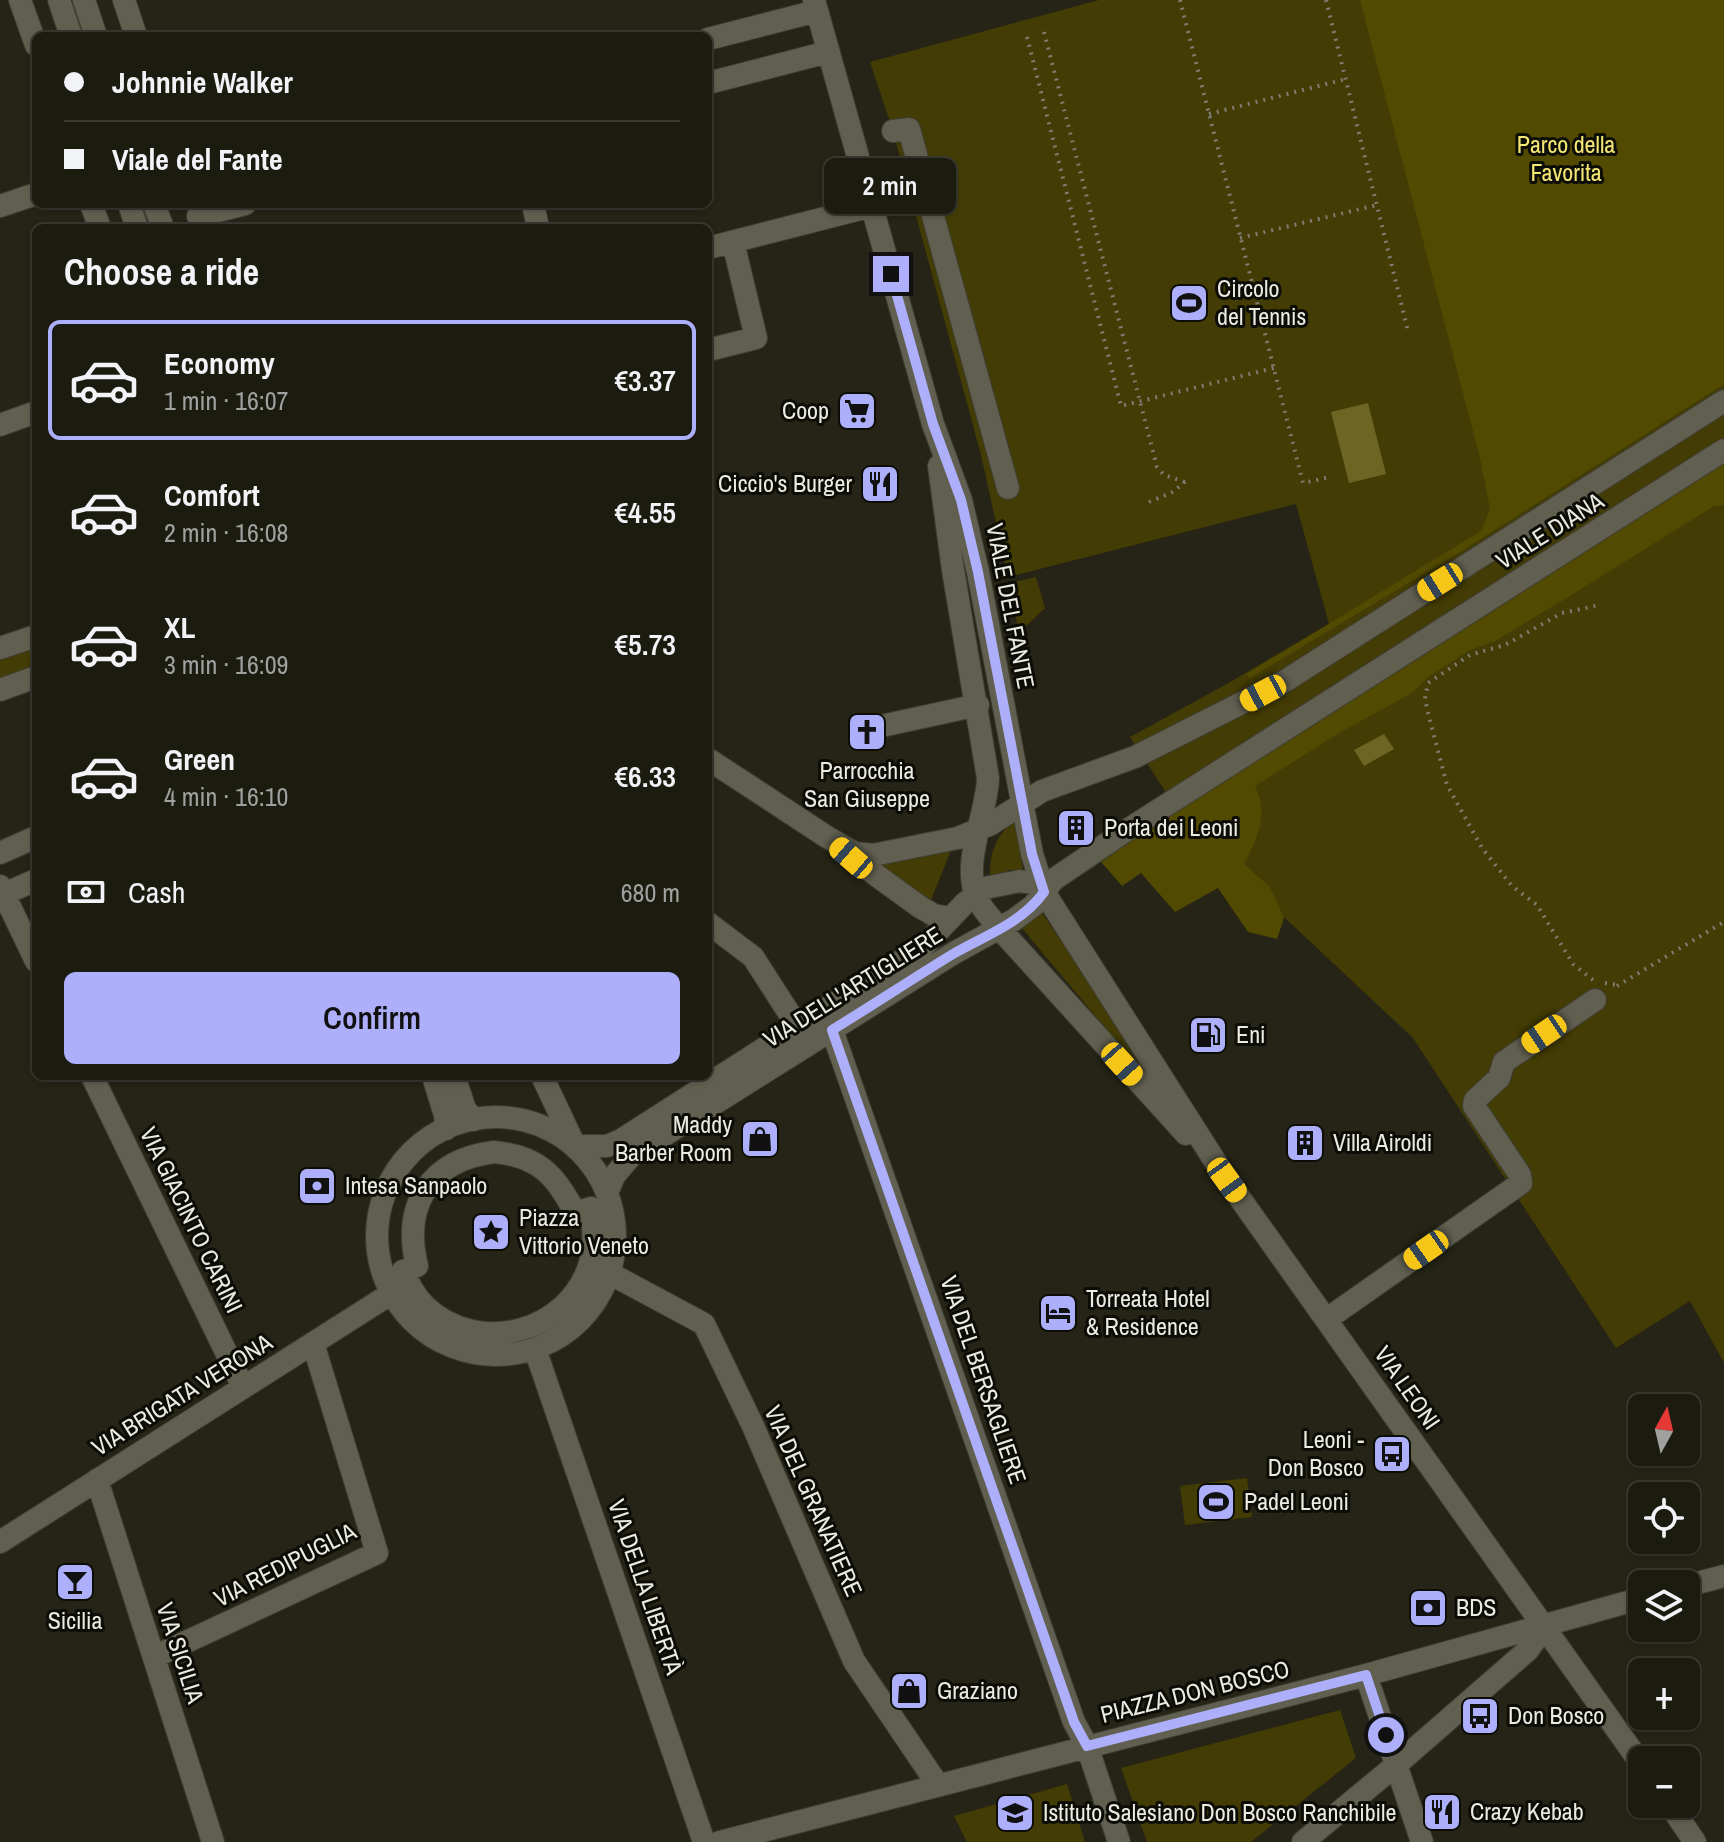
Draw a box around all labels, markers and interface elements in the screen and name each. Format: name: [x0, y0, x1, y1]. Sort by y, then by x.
text: Johnnie Walker: [112, 62, 293, 102]
park label: Parco della Favorita: [1517, 128, 1615, 188]
text: Viale del Fante: [112, 139, 283, 179]
callout: 2 min: [825, 158, 957, 214]
text: 2 min: [863, 168, 917, 203]
text: Choose a ride: [64, 248, 259, 296]
route end: [873, 256, 909, 292]
place label: Circolo del Tennis: [1217, 272, 1306, 332]
sports icon: Circolo del Tennis: [1168, 282, 1210, 324]
text: Economy: [164, 343, 275, 383]
icon: car: [68, 344, 140, 416]
text: €3.37: [614, 360, 676, 400]
text: 1 min · 16:07: [164, 383, 288, 418]
supermarket icon: Coop: [836, 390, 878, 432]
place label: Coop: [782, 394, 829, 426]
restaurant icon: Ciccio's Burger: [859, 463, 901, 505]
place label: Ciccio's Burger: [718, 467, 852, 499]
text: Comfort: [164, 475, 260, 515]
icon: car: [68, 476, 140, 548]
street label: VIALE DIANA: [1490, 484, 1610, 576]
text: €4.55: [614, 492, 676, 532]
text: 2 min · 16:08: [164, 515, 288, 550]
street label: VIALE DEL FANTE: [979, 520, 1043, 691]
car: [1413, 559, 1467, 605]
text: XL: [164, 607, 195, 647]
icon: car: [68, 608, 140, 680]
text: €5.73: [614, 624, 676, 664]
text: 3 min · 16:09: [164, 647, 288, 682]
car: [1236, 671, 1290, 715]
church icon: Parrocchia San Giuseppe: [846, 711, 888, 753]
text: Green: [164, 739, 235, 779]
icon: car: [68, 740, 140, 812]
place label: Parrocchia San Giuseppe: [804, 754, 930, 814]
text: €6.33: [614, 756, 676, 796]
text: 4 min · 16:10: [164, 779, 288, 814]
building icon: Porta dei Leoni: [1055, 807, 1097, 849]
place label: Porta dei Leoni: [1104, 811, 1239, 843]
car: [825, 833, 877, 883]
icon: cash: [64, 870, 108, 914]
text: Cash: [128, 872, 185, 912]
text: 680 m: [621, 875, 680, 910]
street label: VIA DELL'ARTIGLIERE: [757, 918, 948, 1054]
button: Confirm: [64, 972, 680, 1064]
car: [1517, 1011, 1571, 1057]
fuel station icon: Eni: [1187, 1014, 1229, 1056]
place label: Eni: [1236, 1018, 1266, 1050]
car: [1097, 1038, 1147, 1090]
place label: Maddy Barber Room: [615, 1108, 732, 1168]
shop icon: Maddy Barber Room: [739, 1118, 781, 1160]
street label: VIA GIACINTO CARINI: [133, 1121, 251, 1318]
building icon: Villa Airoldi: [1284, 1122, 1326, 1164]
place label: Villa Airoldi: [1333, 1126, 1432, 1158]
car: [1203, 1154, 1251, 1206]
bank icon: Intesa Sanpaolo: [296, 1165, 338, 1207]
place label: Intesa Sanpaolo: [345, 1169, 487, 1201]
place label: Piazza Vittorio Veneto: [519, 1201, 649, 1261]
place icon: Piazza Vittorio Veneto: [470, 1211, 512, 1253]
car: [1399, 1226, 1453, 1274]
street label: VIA DEL BERSAGLIERE: [933, 1271, 1035, 1488]
place label: Torreata Hotel & Residence: [1086, 1282, 1210, 1342]
hotel icon: Torreata Hotel & Residence: [1037, 1292, 1079, 1334]
street label: VIA BRIGATA VERONA: [85, 1325, 279, 1463]
street label: VIA LEONI: [1367, 1339, 1448, 1436]
north arrow: [1628, 1394, 1700, 1466]
map controls: [1628, 1394, 1700, 1818]
street label: VIA DEL GRANATIERE: [757, 1400, 870, 1601]
place label: Leoni - Don Bosco: [1268, 1423, 1364, 1483]
bus stop icon: Leoni - Don Bosco: [1371, 1433, 1413, 1475]
sports icon: Padel Leoni: [1195, 1481, 1237, 1523]
button: locate: [1628, 1482, 1700, 1554]
place label: Padel Leoni: [1244, 1485, 1349, 1517]
street label: VIA DELLA LIBERTÀ: [601, 1495, 691, 1679]
street label: VIA REDIPUGLIA: [208, 1514, 362, 1614]
bar icon: Sicilia: [54, 1561, 96, 1603]
button: layers: [1628, 1570, 1700, 1642]
bank icon: BDS: [1407, 1587, 1449, 1629]
place label: BDS: [1456, 1591, 1496, 1623]
street label: VIA SICILIA: [150, 1598, 212, 1708]
place label: Sicilia: [48, 1604, 102, 1636]
street label: PIAZZA DON BOSCO: [1097, 1652, 1293, 1730]
button: +: [1628, 1658, 1700, 1730]
shop icon: Graziano: [888, 1670, 930, 1712]
place label: Graziano: [937, 1674, 1018, 1706]
bus stop icon: Don Bosco: [1459, 1695, 1501, 1737]
place label: Don Bosco: [1508, 1699, 1604, 1731]
route start: [1368, 1717, 1404, 1753]
button: −: [1628, 1746, 1700, 1818]
restaurant icon: Crazy Kebab: [1421, 1791, 1463, 1833]
school or university icon: Istituto Salesiano Don Bosco Ranchibile: [994, 1792, 1036, 1834]
place label: Crazy Kebab: [1470, 1795, 1584, 1827]
place label: Istituto Salesiano Don Bosco Ranchibile: [1043, 1796, 1396, 1828]

